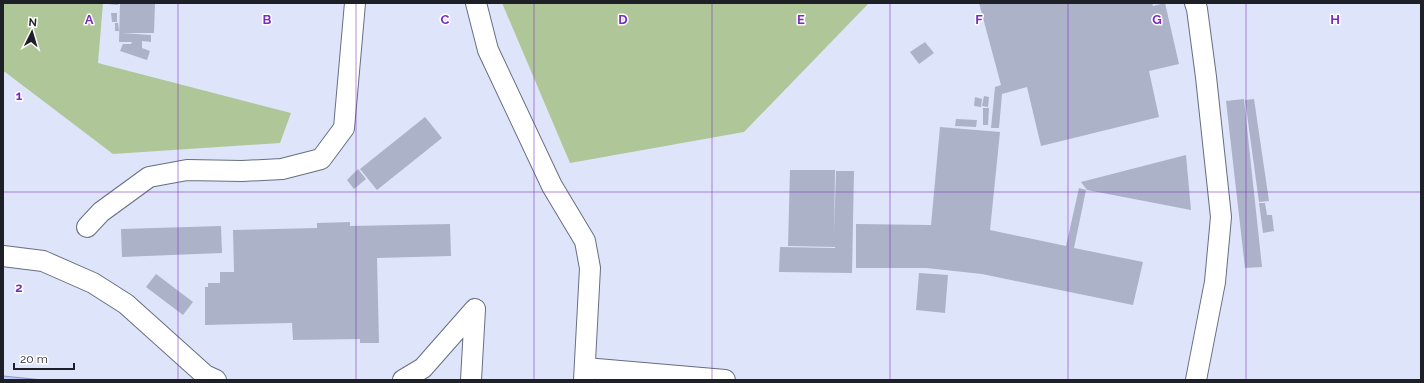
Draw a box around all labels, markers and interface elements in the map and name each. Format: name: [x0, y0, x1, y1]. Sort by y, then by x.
north arrow: [12, 12, 52, 52]
text: A: [85, 12, 94, 27]
text: B: [263, 12, 272, 27]
text: C: [441, 12, 450, 27]
text: D: [618, 12, 628, 27]
text: E: [797, 12, 805, 27]
text: F: [975, 12, 983, 27]
text: G: [1152, 12, 1162, 27]
text: H: [1330, 12, 1340, 27]
text: N: [28, 16, 38, 29]
text: 1: [16, 88, 23, 103]
text: 2: [15, 280, 23, 295]
scale bar: [14, 345, 74, 371]
text: 20 m: [20, 352, 48, 366]

